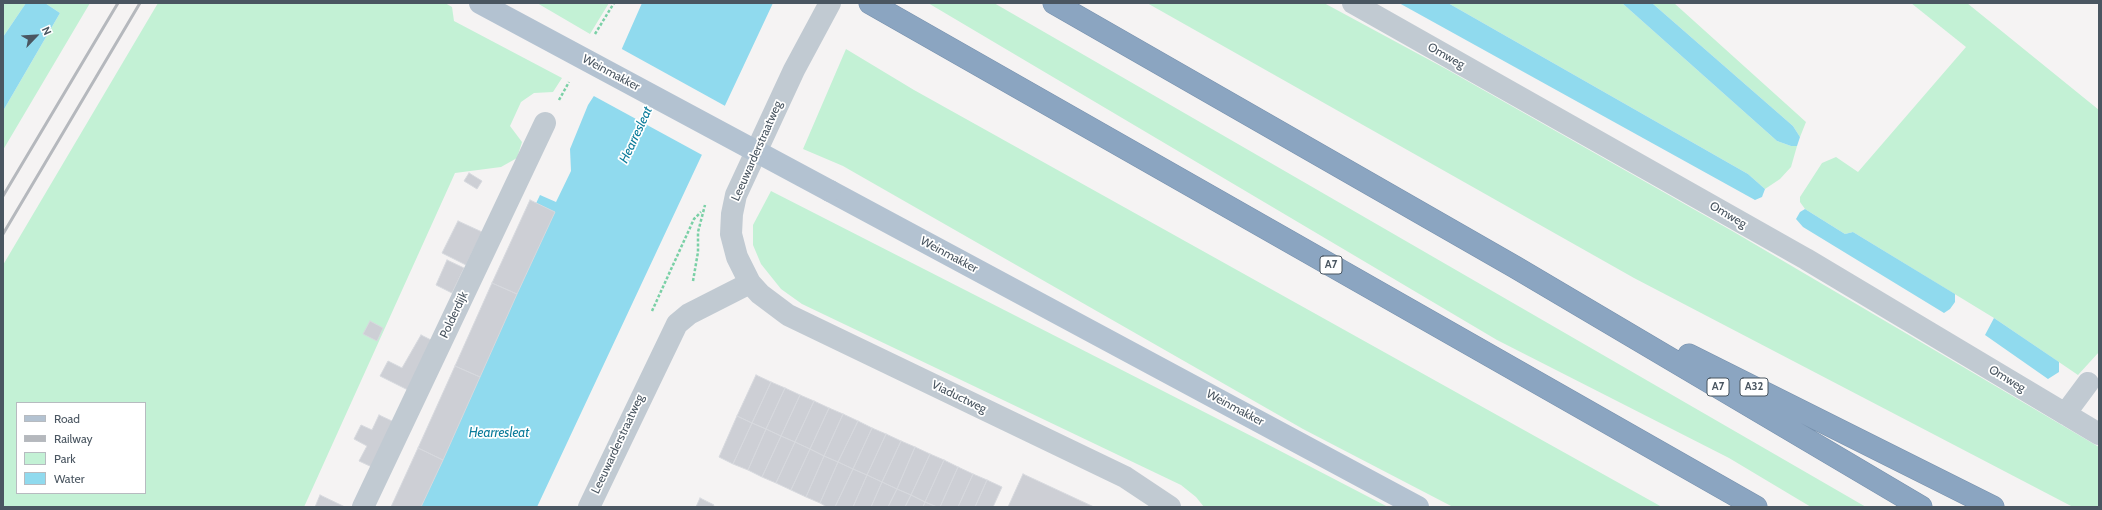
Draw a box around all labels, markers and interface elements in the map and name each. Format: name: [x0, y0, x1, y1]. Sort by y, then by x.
north arrow: [16, 16, 56, 56]
text: N: [39, 24, 55, 37]
street label: Omweg: [1425, 40, 1467, 72]
street label: Weinmakker: [580, 52, 642, 94]
street label: Leeuwarderstraatweg: [728, 99, 786, 203]
water label: Hearresleat: [616, 104, 656, 166]
street label: Omweg: [1707, 199, 1749, 231]
street label: Weinmakker: [918, 234, 980, 276]
road number: A7: [1320, 256, 1342, 274]
street label: Polderdijk: [437, 289, 471, 341]
street label: Omweg: [1986, 362, 2028, 396]
street label: Viaductweg: [929, 378, 989, 416]
road number: A7: [1707, 378, 1729, 396]
road number: A32: [1740, 378, 1768, 396]
street label: Weinmakker: [1204, 387, 1266, 429]
street label: Leeuwarderstraatweg: [589, 392, 647, 496]
legend: [16, 402, 146, 494]
text: Road: [54, 411, 80, 426]
water label: Hearresleat: [469, 425, 529, 441]
text: Railway: [54, 431, 92, 446]
text: Park: [54, 451, 76, 466]
text: Water: [54, 471, 84, 486]

